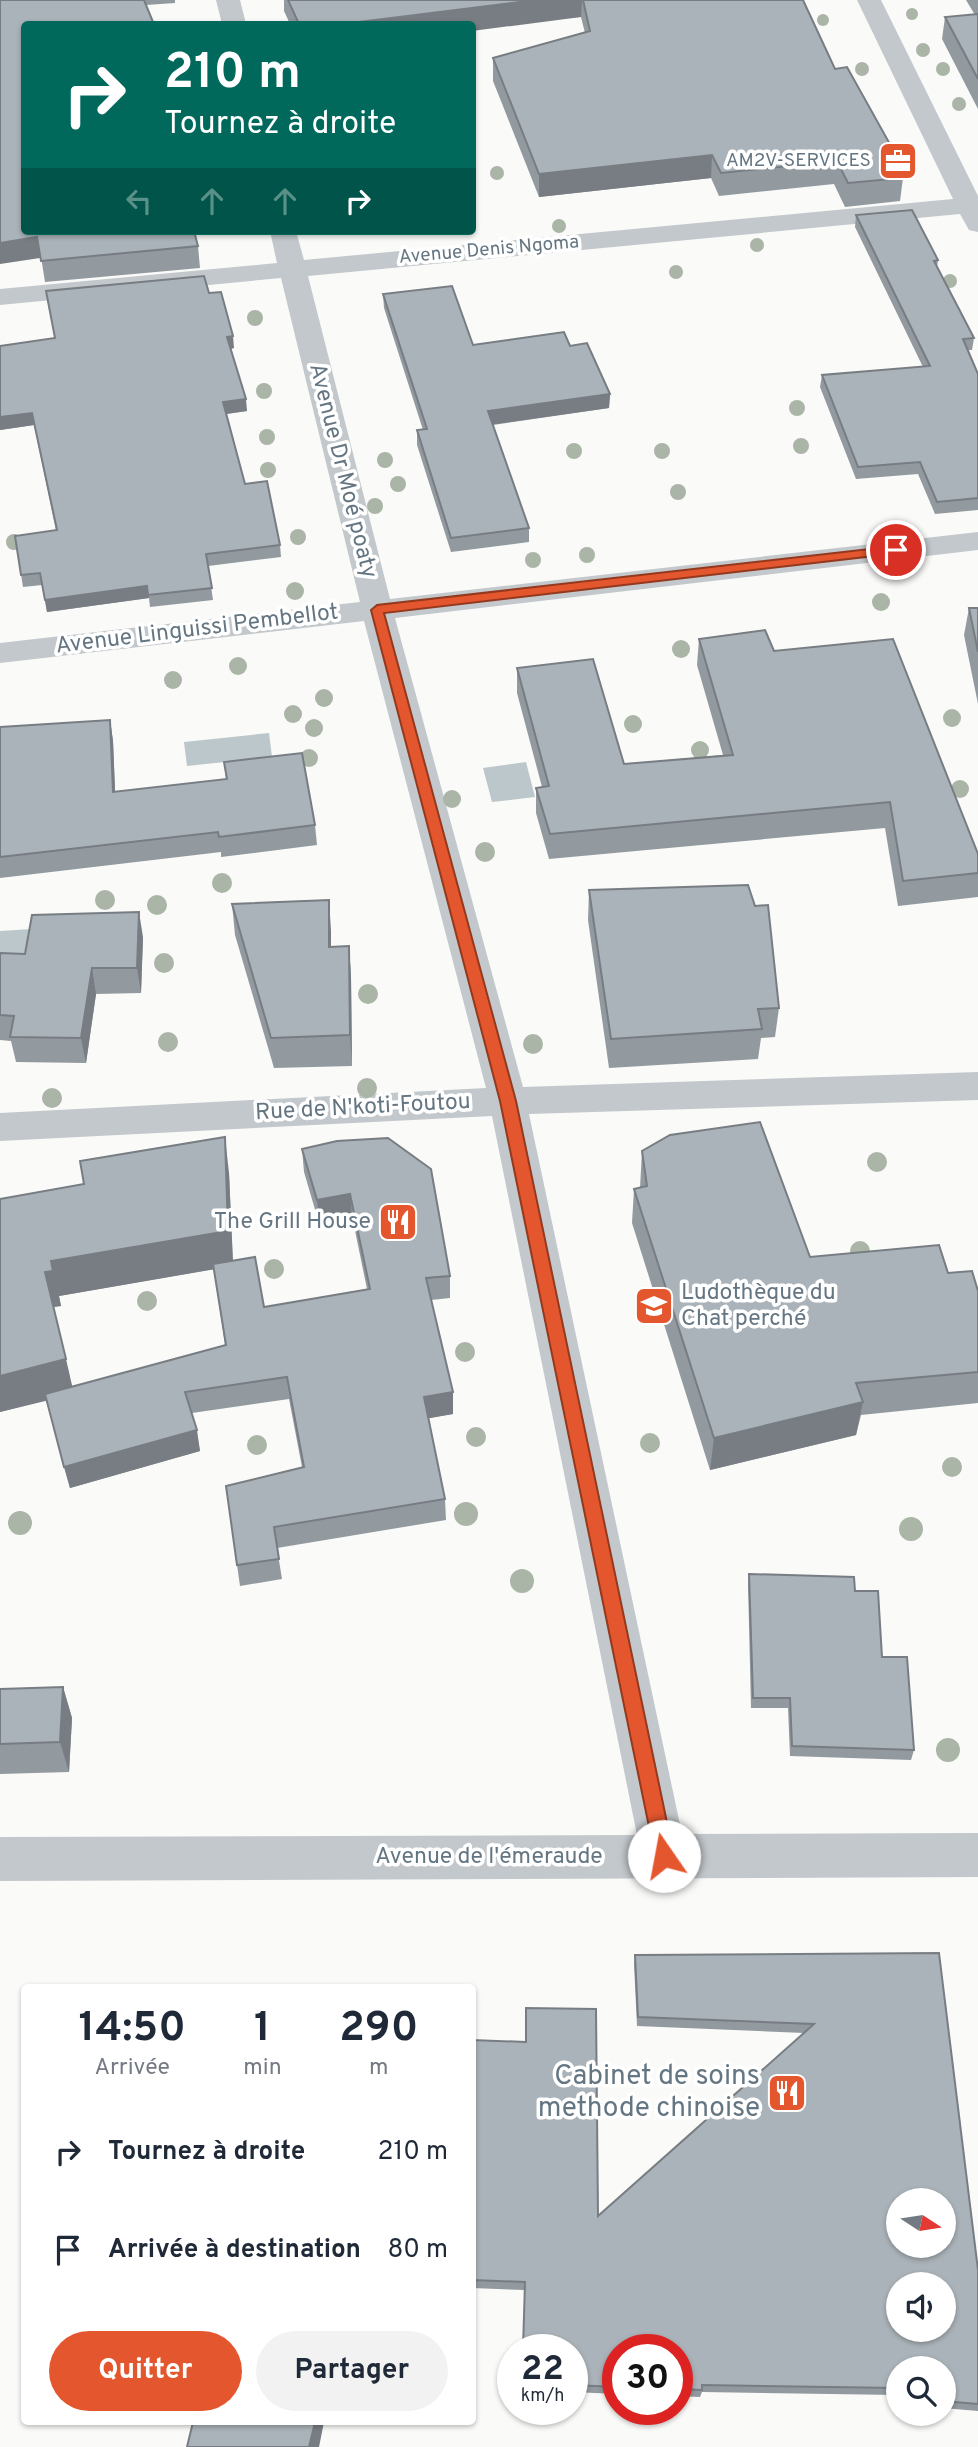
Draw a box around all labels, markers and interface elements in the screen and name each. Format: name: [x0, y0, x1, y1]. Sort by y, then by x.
text: 210 m: [164, 44, 301, 106]
icon: right: [49, 49, 140, 140]
text: Tournez à droite: [164, 105, 396, 145]
office icon: AM2V-SERVICES: [877, 140, 919, 182]
place label: AM2V-SERVICES: [726, 149, 871, 173]
icon: left: [120, 182, 158, 220]
icon: ahead: [193, 182, 231, 220]
icon: ahead: [266, 182, 304, 220]
icon: right: [339, 182, 377, 220]
street label: Avenue Denis Ngoma: [398, 230, 580, 270]
street label: Avenue Dr Moé poaty: [301, 360, 383, 582]
pin: [866, 520, 926, 580]
icon: arrive: [877, 531, 915, 569]
street label: Avenue Linguissi Pembellot: [54, 598, 340, 662]
street label: Rue de N'koti-Foutou: [255, 1088, 471, 1128]
restaurant icon: The Grill House: [377, 1201, 419, 1243]
place label: The Grill House: [214, 1208, 371, 1237]
place label: Ludothèque du Chat perché: [681, 1279, 836, 1334]
school or university icon: Ludothèque du Chat perché: [633, 1285, 675, 1327]
position arrow: [627, 1819, 701, 1893]
street label: Avenue de l'émeraude: [375, 1843, 603, 1872]
text: 14:50: [79, 2003, 186, 2056]
text: 1: [254, 2003, 271, 2056]
text: 290: [339, 2003, 418, 2056]
text: Arrivée: [94, 2054, 170, 2083]
text: min: [243, 2054, 282, 2083]
text: m: [369, 2054, 389, 2083]
place label: Cabinet de soins methode chinoise: [538, 2059, 760, 2127]
restaurant icon: Cabinet de soins methode chinoise: [766, 2072, 808, 2114]
icon: right: [49, 2133, 87, 2171]
text: Tournez à droite: [108, 2136, 305, 2169]
text: 210 m: [378, 2136, 448, 2169]
north arrow: [886, 2188, 956, 2258]
map controls: [886, 2188, 956, 2426]
icon: arrive: [49, 2231, 87, 2269]
text: Arrivée à destination: [108, 2234, 361, 2267]
text: 80 m: [388, 2234, 448, 2267]
button: sound: [886, 2272, 956, 2342]
button: Quitter: [49, 2331, 242, 2411]
button: Partager: [256, 2331, 448, 2411]
speed limit sign: 30: [602, 2334, 693, 2425]
text: 22: [521, 2348, 564, 2392]
button: search: [886, 2356, 956, 2426]
text: km/h: [521, 2385, 564, 2408]

